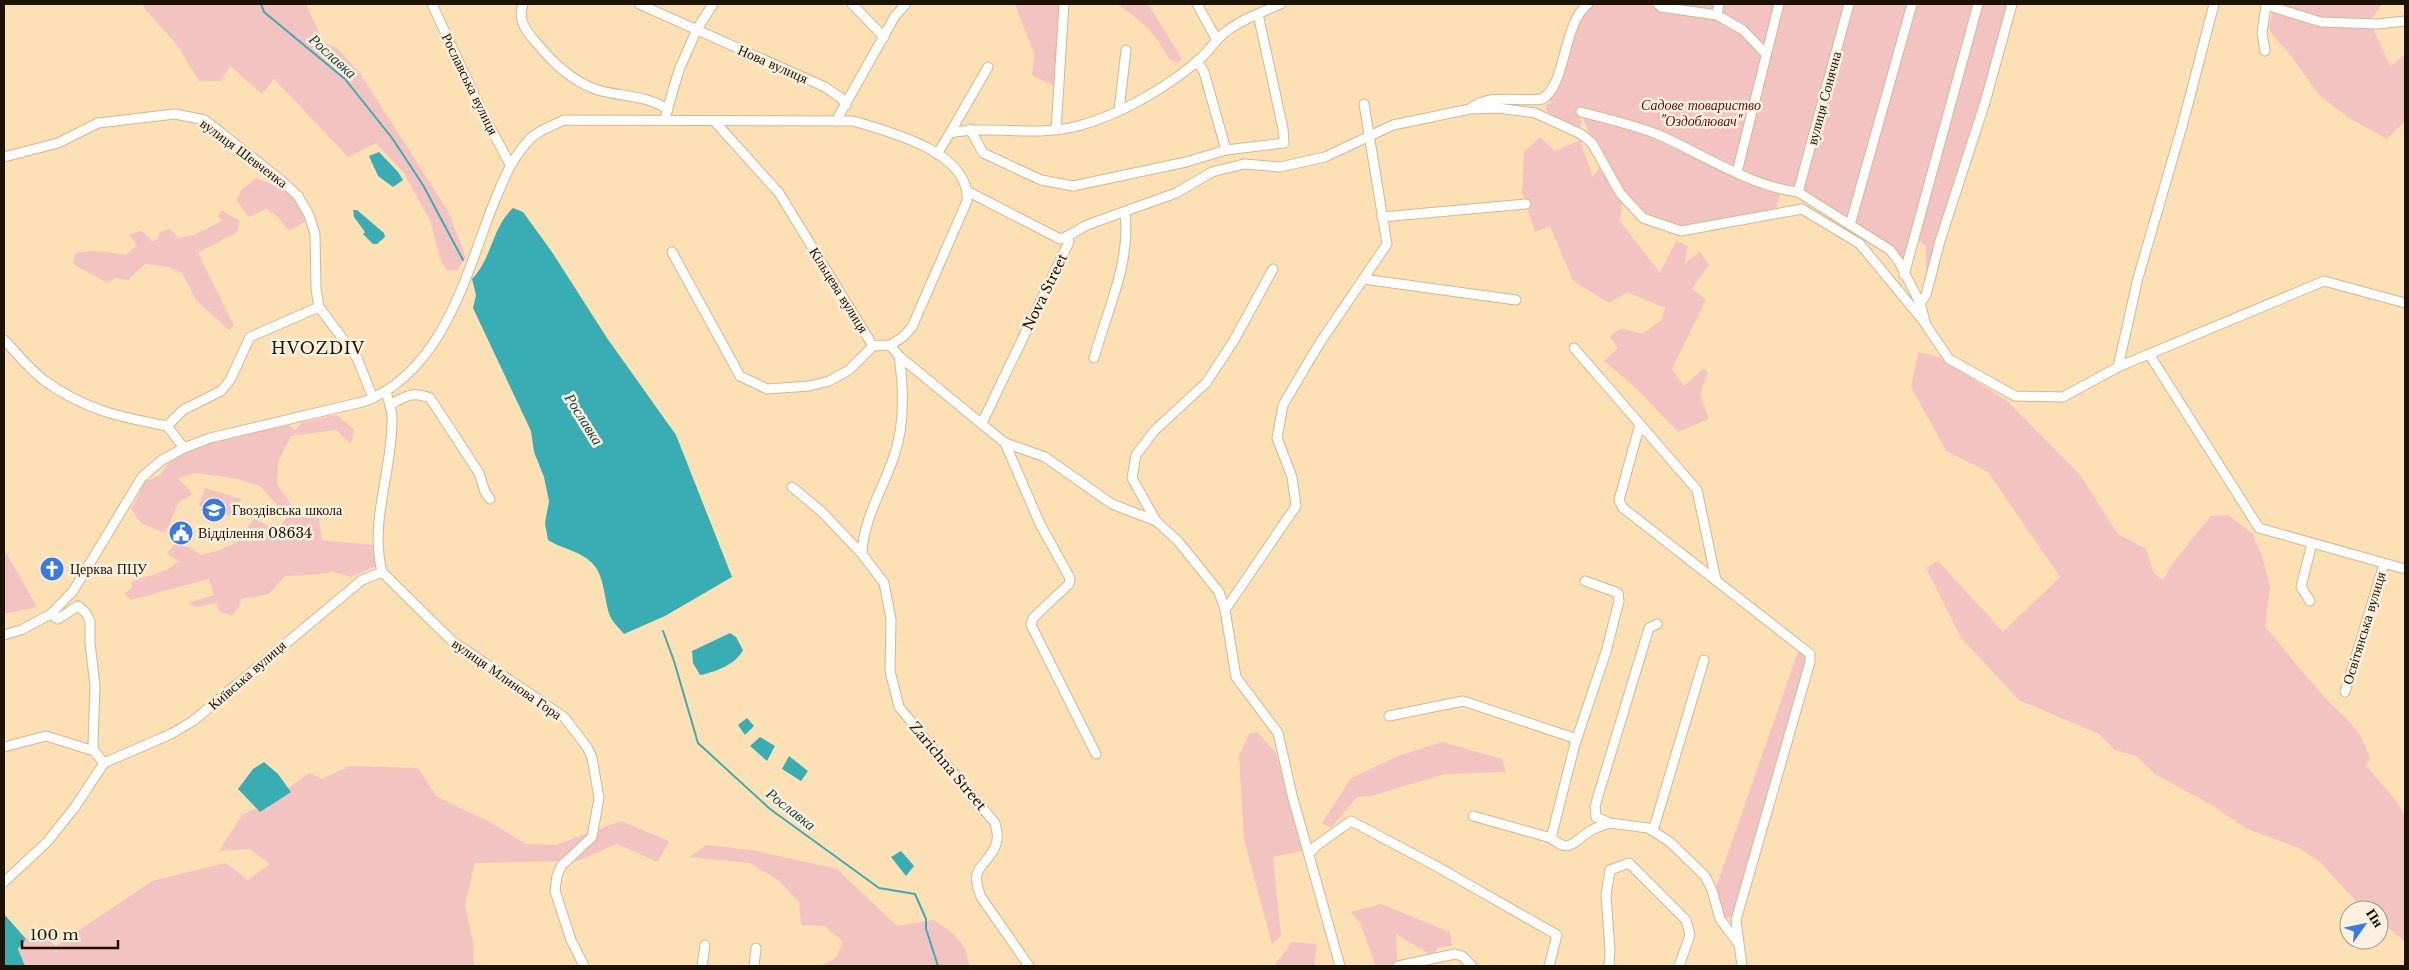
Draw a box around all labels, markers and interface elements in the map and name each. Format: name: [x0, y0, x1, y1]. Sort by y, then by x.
water label: Рославка: [304, 29, 361, 82]
street label: Рославська вулиця: [438, 30, 503, 138]
street label: Нова вулиця: [735, 41, 811, 88]
street label: вулиця Сонячна: [1803, 49, 1845, 147]
park label: Садове товариство "Оздоблювач": [1641, 96, 1761, 130]
street label: вулиця Шевченка: [197, 114, 292, 192]
street label: Кільцева вулиця: [805, 244, 873, 337]
street label: Nova Street: [1019, 250, 1072, 333]
district label: HVOZDIV: [271, 338, 365, 358]
water label: Рославка: [560, 389, 607, 448]
school or university icon: Гвоздівська школа: [201, 497, 227, 523]
place label: Гвоздівська школа: [232, 501, 343, 519]
public building icon: Відділення 08634: [168, 520, 194, 546]
place label: Відділення 08634: [198, 524, 312, 542]
church icon: Церква ПЦУ: [39, 556, 65, 582]
place label: Церква ПЦУ: [70, 560, 147, 578]
street label: Освітянська вулиця: [2338, 569, 2390, 687]
street label: вулиця Млинова Гора: [449, 634, 566, 724]
street label: Київська вулиця: [204, 636, 290, 714]
street label: Zarichna Street: [906, 718, 991, 815]
water label: Рославка: [762, 783, 820, 834]
north arrow: [2339, 900, 2389, 950]
text: Пн: [2362, 905, 2388, 931]
scale bar: [22, 918, 119, 950]
text: 100 m: [30, 925, 79, 944]

